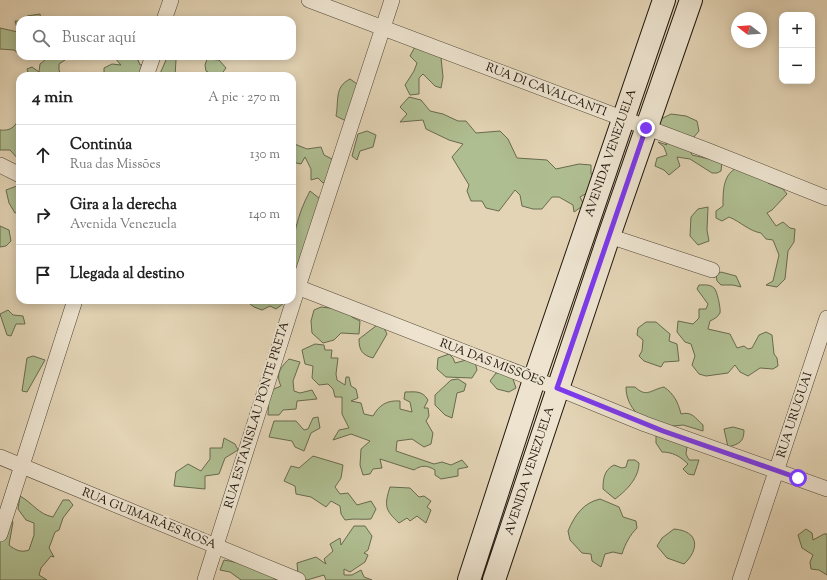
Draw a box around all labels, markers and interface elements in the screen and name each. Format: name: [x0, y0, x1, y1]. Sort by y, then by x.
north arrow: [731, 12, 767, 48]
map controls: [779, 12, 815, 84]
button: +: [779, 12, 815, 48]
search box: [16, 16, 296, 60]
icon: search: [30, 27, 52, 49]
text: Buscar aquí: [62, 28, 136, 49]
button: −: [779, 48, 815, 84]
street label: RUA DI CAVALCANTI: [483, 59, 609, 121]
text: 4 min: [32, 86, 73, 110]
street label: AVENIDA VENEZUELA: [581, 86, 641, 219]
text: A pie · 270 m: [208, 89, 280, 107]
route end: [637, 119, 655, 137]
text: Continúa: [70, 135, 132, 156]
icon: ahead: [32, 144, 54, 166]
text: 130 m: [250, 146, 280, 164]
text: Rua das Missões: [70, 156, 161, 174]
text: Gira a la derecha: [70, 195, 177, 216]
icon: right: [32, 204, 54, 226]
text: 140 m: [249, 206, 280, 224]
text: Avenida Venezuela: [70, 216, 177, 234]
icon: arrive: [32, 264, 54, 286]
text: Llegada al destino: [70, 264, 185, 285]
street label: RUA ESTANISLAU PONTE PRETA: [220, 319, 294, 511]
street label: RUA DAS MISSÕES: [437, 335, 547, 391]
street label: RUA URUGUAI: [773, 370, 817, 460]
street label: AVENIDA VENEZUELA: [501, 404, 559, 538]
route start: [789, 469, 807, 487]
street label: RUA GUIMARÃES ROSA: [79, 484, 219, 554]

